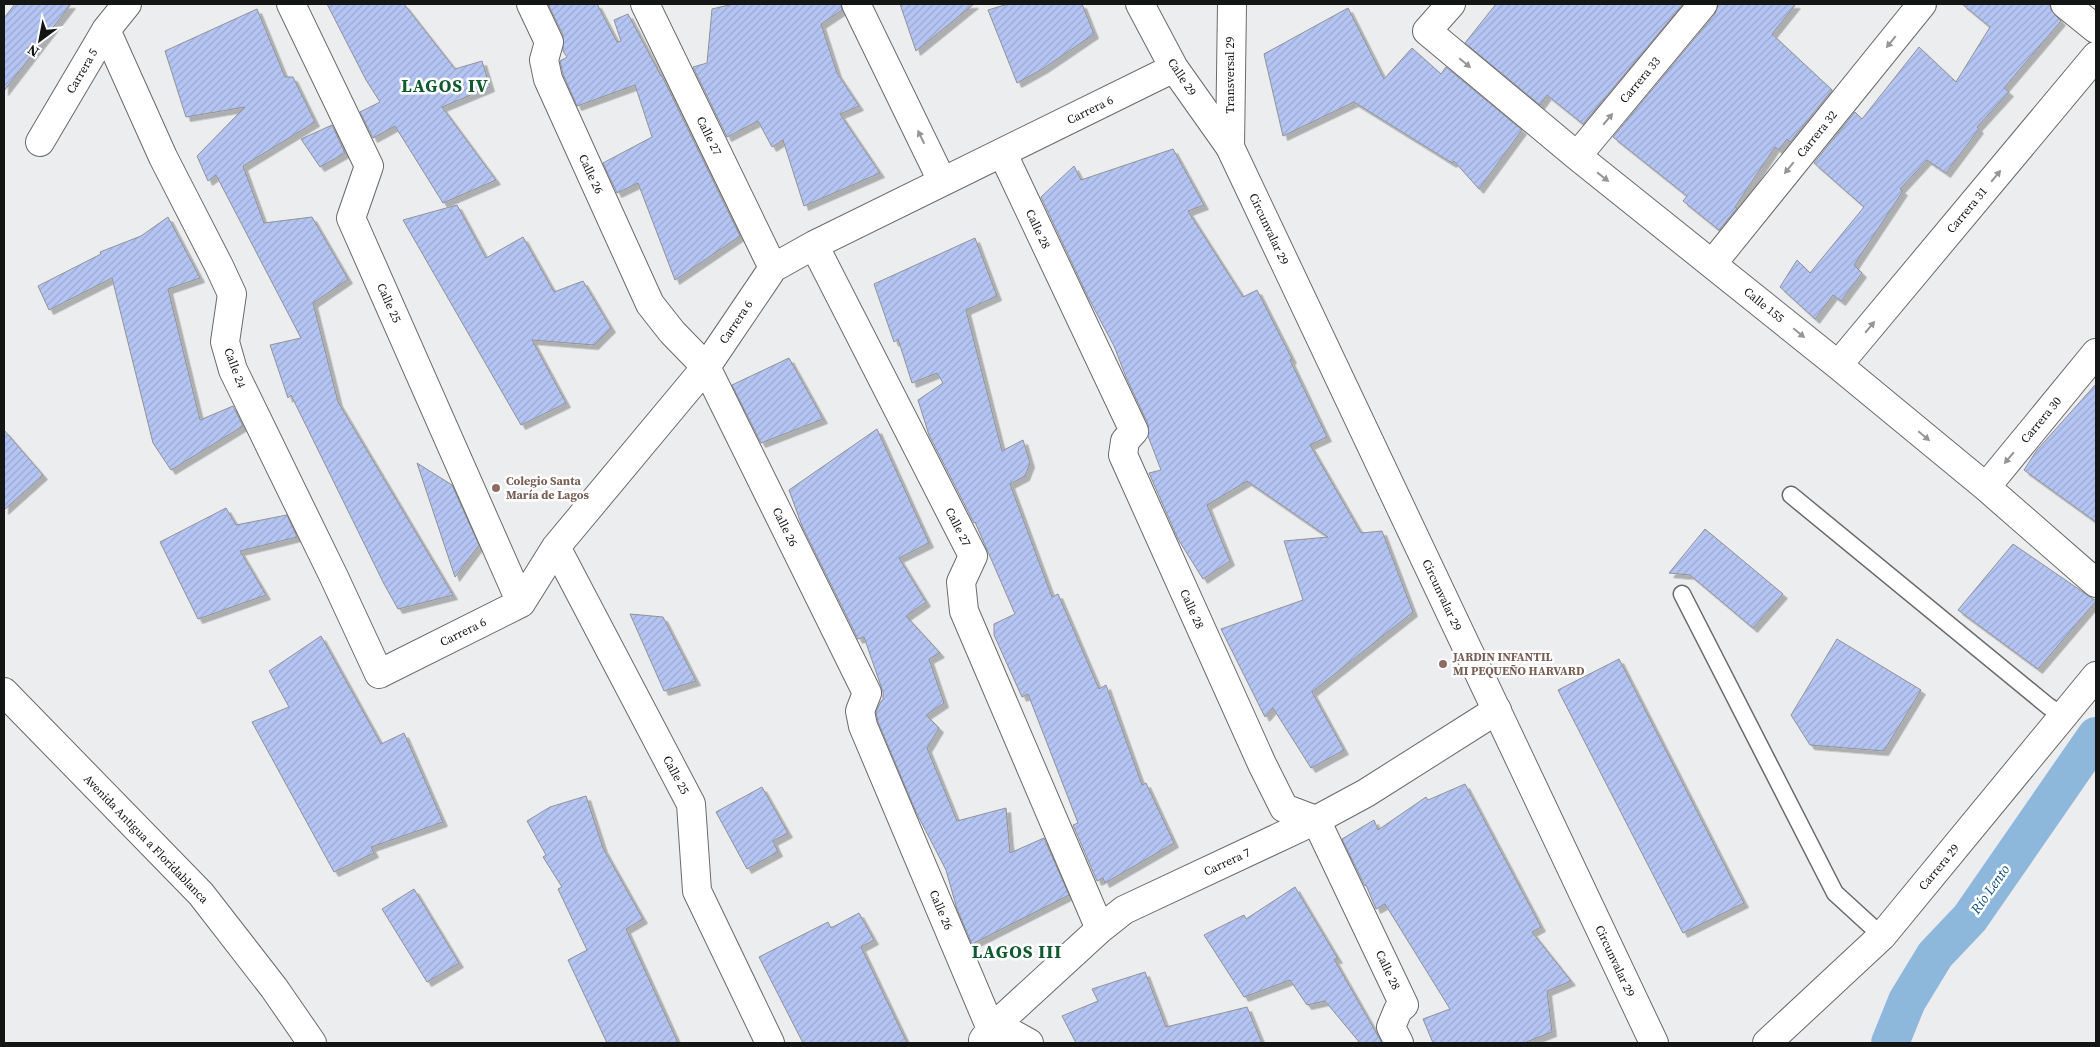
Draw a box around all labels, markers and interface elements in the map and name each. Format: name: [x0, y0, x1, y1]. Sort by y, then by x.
north arrow: [15, 15, 65, 65]
one-way arrow: [1886, 35, 1897, 48]
street label: Transversal 29: [1222, 37, 1238, 113]
text: N: [23, 40, 43, 62]
street label: Carrera 5: [63, 46, 101, 96]
street label: Carrera 33: [1616, 54, 1664, 106]
street label: Calle 29: [1164, 55, 1200, 99]
one-way arrow: [1458, 57, 1471, 68]
district label: LAGOS IV: [401, 73, 489, 98]
street label: Carrera 6: [1064, 92, 1116, 128]
street label: Carrera 32: [1793, 107, 1841, 161]
one-way arrow: [1602, 113, 1614, 125]
street label: Calle 27: [693, 114, 725, 158]
one-way arrow: [916, 130, 925, 145]
street label: Calle 26: [575, 152, 607, 196]
one-way arrow: [1784, 161, 1795, 174]
one-way arrow: [1991, 169, 2002, 182]
one-way arrow: [1597, 172, 1610, 183]
street label: Carrera 31: [1943, 184, 1991, 236]
street label: Circunvalar 29: [1245, 191, 1293, 267]
street label: Calle 28: [1022, 207, 1054, 251]
street label: Calle 25: [373, 281, 405, 325]
street label: Calle 155: [1740, 284, 1788, 326]
street label: Carrera 6: [715, 297, 757, 347]
one-way arrow: [1864, 321, 1875, 334]
one-way arrow: [1792, 328, 1805, 339]
street label: Calle 24: [220, 346, 250, 390]
street label: Carrera 30: [2017, 394, 2065, 446]
one-way arrow: [1918, 431, 1931, 442]
one-way arrow: [2004, 451, 2015, 464]
place label: Colegio Santa María de Lagos: [506, 473, 589, 503]
marker: Colegio Santa María de Lagos: [490, 482, 502, 494]
street label: Calle 26: [769, 505, 801, 549]
street label: Calle 27: [941, 505, 975, 549]
street label: Circunvalar 29: [1418, 557, 1466, 633]
street label: Calle 28: [1176, 587, 1208, 631]
street label: Carrera 6: [437, 614, 489, 650]
place label: JARDIN INFANTIL MI PEQUEÑO HARVARD: [1452, 649, 1585, 679]
marker: JARDIN INFANTIL MI PEQUEÑO HARVARD: [1437, 658, 1449, 670]
street label: Calle 25: [659, 753, 693, 797]
street label: Avenida Antigua a Floridablanca: [80, 771, 213, 908]
street label: Carrera 29: [1915, 841, 1963, 893]
street label: Carrera 7: [1201, 844, 1253, 880]
water label: Río Lento: [1965, 860, 2014, 919]
street label: Calle 26: [925, 888, 957, 932]
street label: Circunvalar 29: [1591, 923, 1639, 999]
district label: LAGOS III: [972, 939, 1062, 964]
street label: Calle 28: [1372, 948, 1404, 992]

